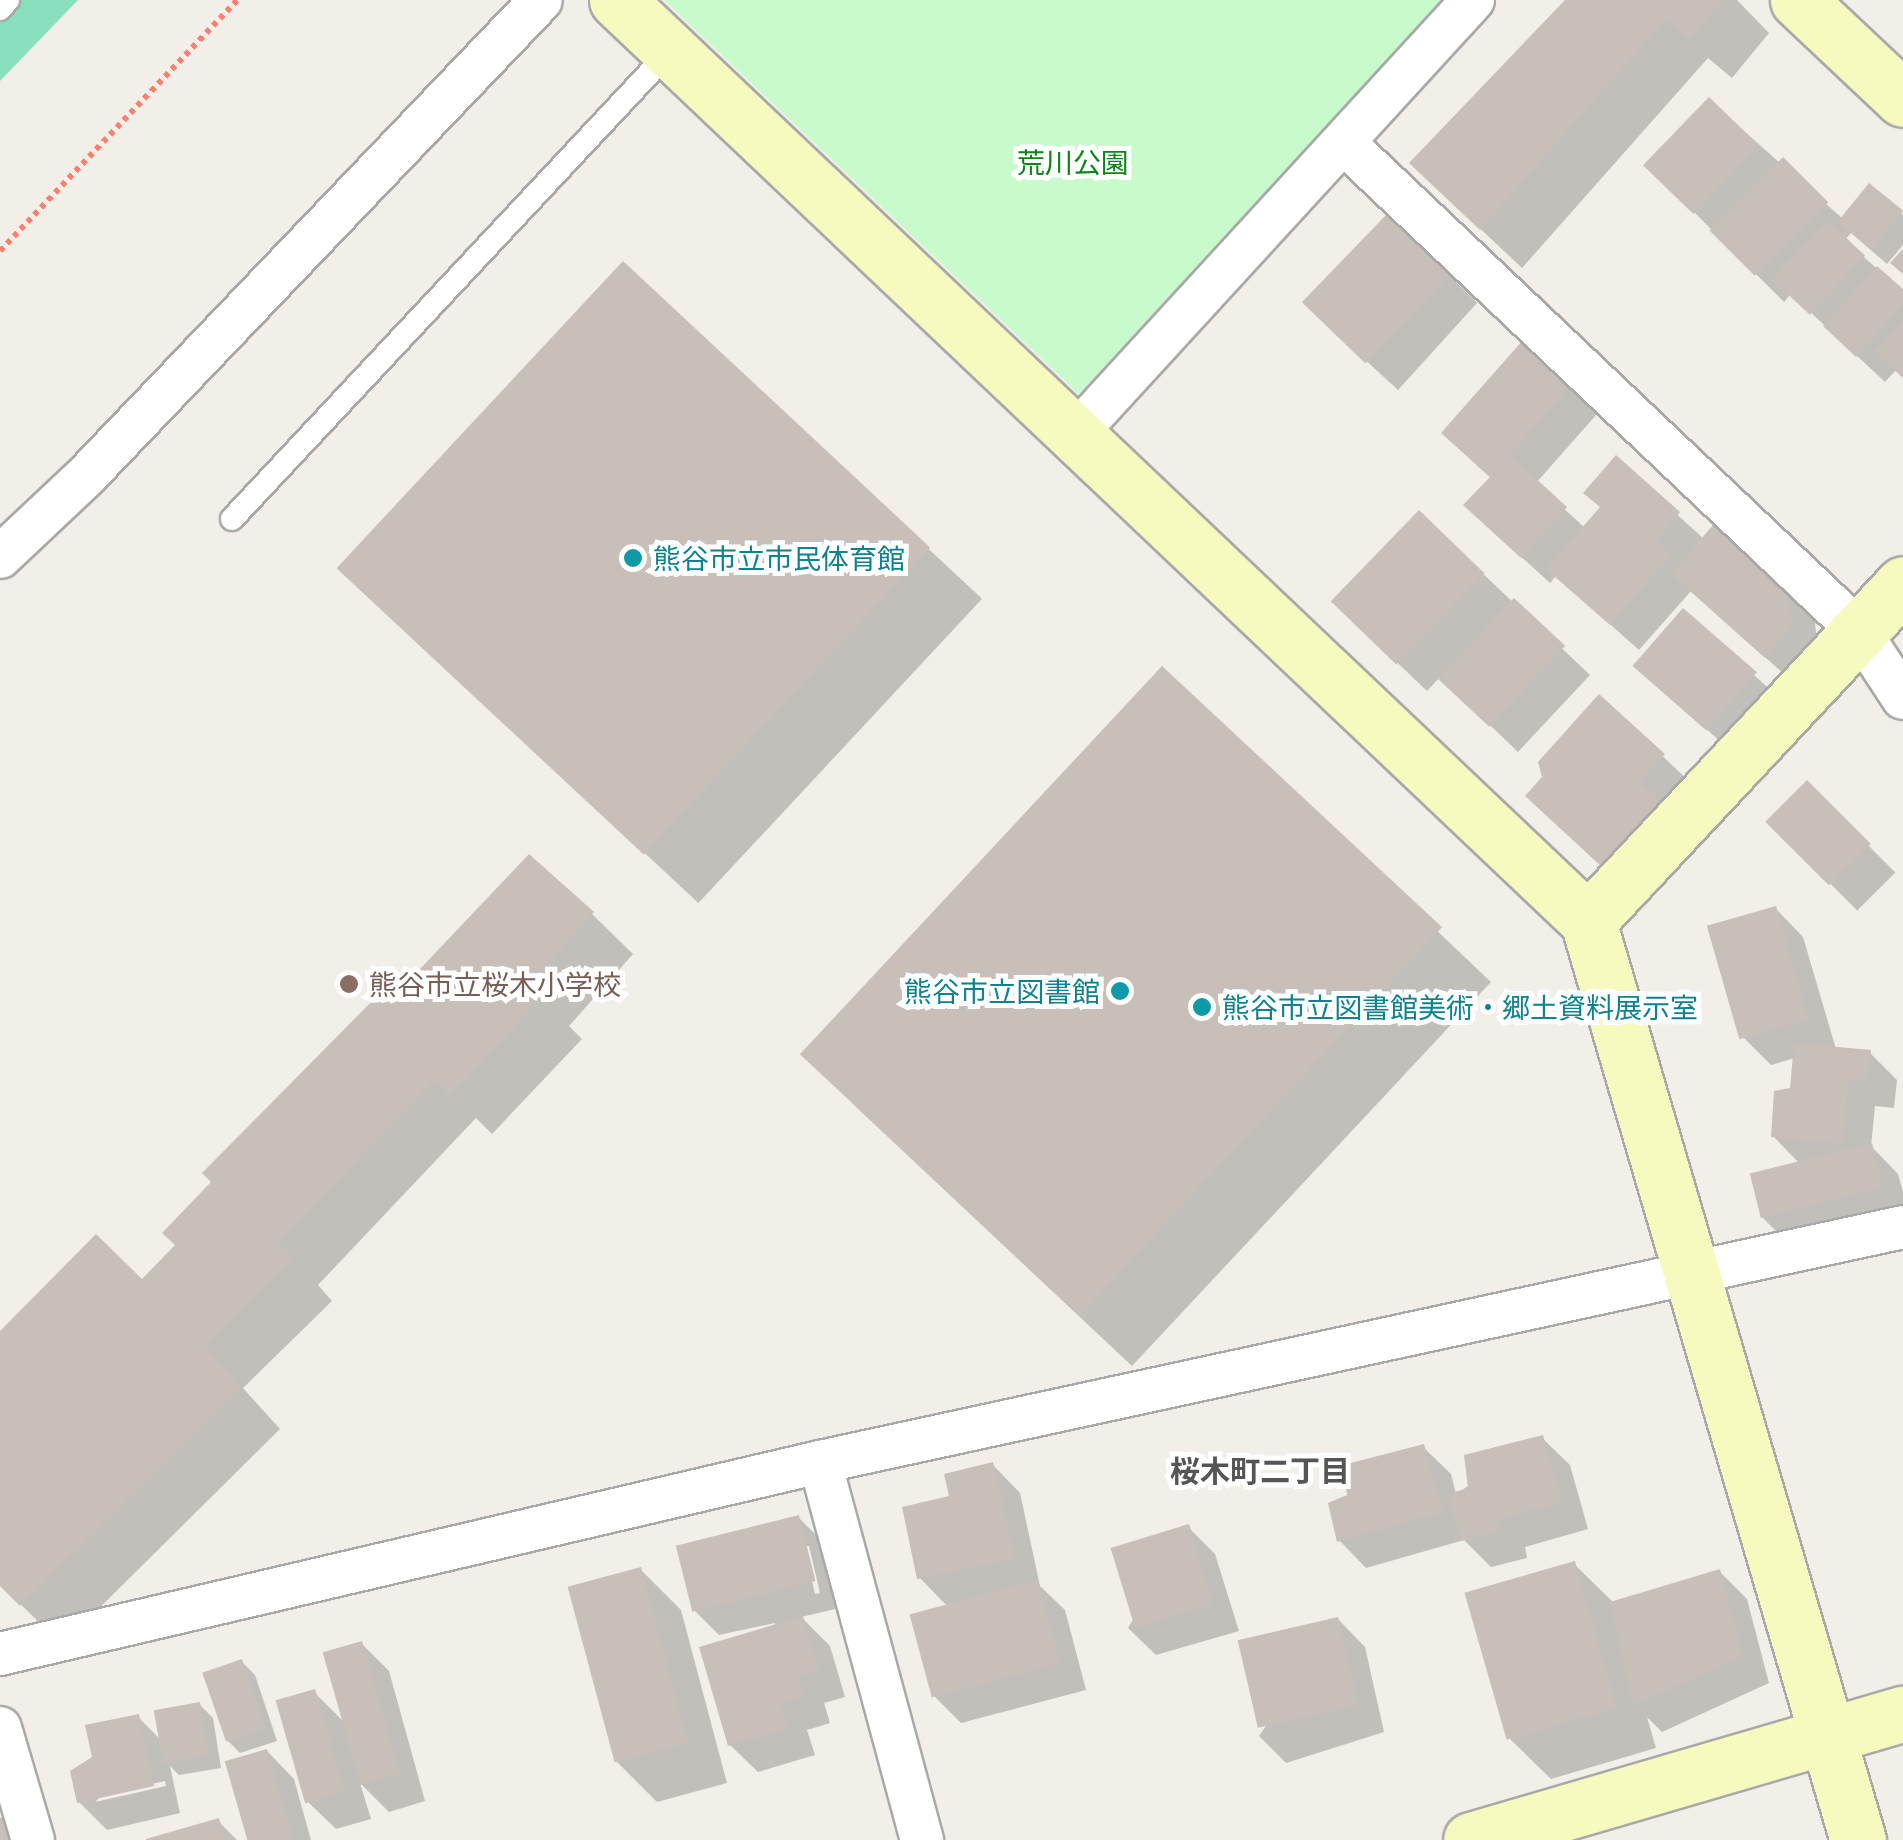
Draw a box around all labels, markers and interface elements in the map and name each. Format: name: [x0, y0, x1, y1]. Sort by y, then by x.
park label: 荒川公園: [1017, 145, 1129, 179]
place label: 熊谷市立市民体育館: [653, 541, 905, 575]
marker: 熊谷市立市民体育館: [622, 547, 644, 569]
place label: 熊谷市立桜木小学校: [369, 967, 621, 1001]
marker: 熊谷市立桜木小学校: [338, 973, 360, 995]
place label: 熊谷市立図書館: [904, 974, 1100, 1008]
marker: 熊谷市立図書館: [1109, 980, 1131, 1002]
place label: 熊谷市立図書館美術・郷土資料展示室: [1222, 990, 1698, 1024]
marker: 熊谷市立図書館美術・郷土資料展示室: [1191, 996, 1213, 1018]
district label: 桜木町二丁目: [1170, 1452, 1350, 1488]

